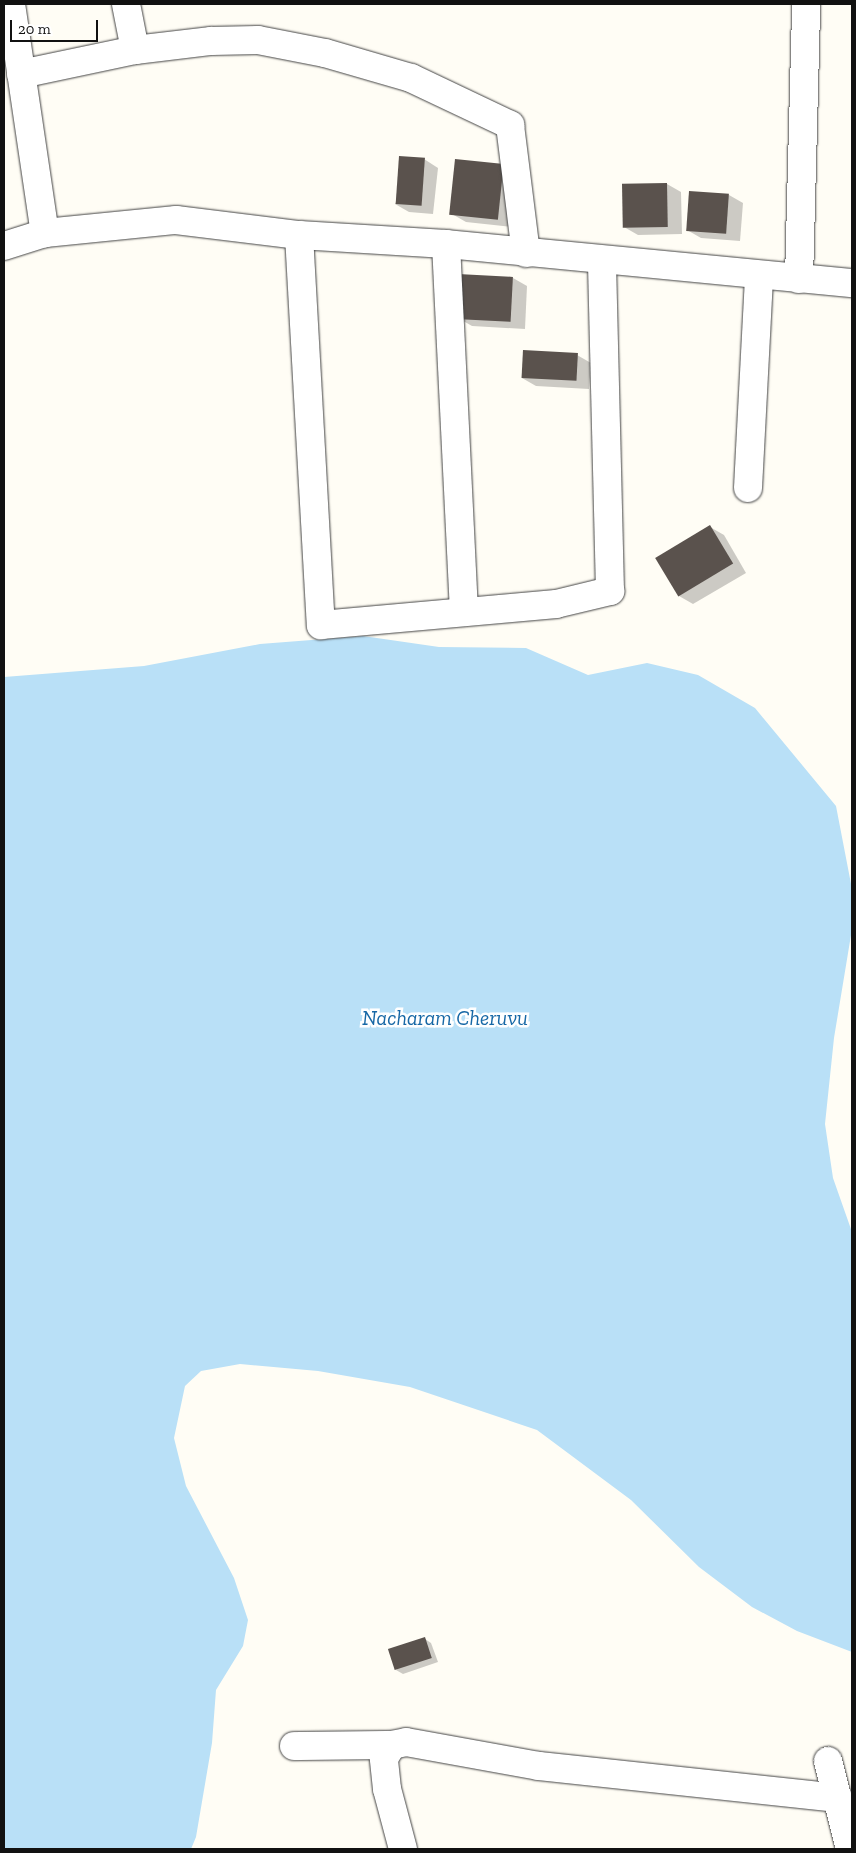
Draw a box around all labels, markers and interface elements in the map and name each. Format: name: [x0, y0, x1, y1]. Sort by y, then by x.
scale bar: [12, 10, 100, 42]
text: 20 m: [18, 20, 51, 38]
water label: Nacharam Cheruvu: [362, 1005, 528, 1031]

